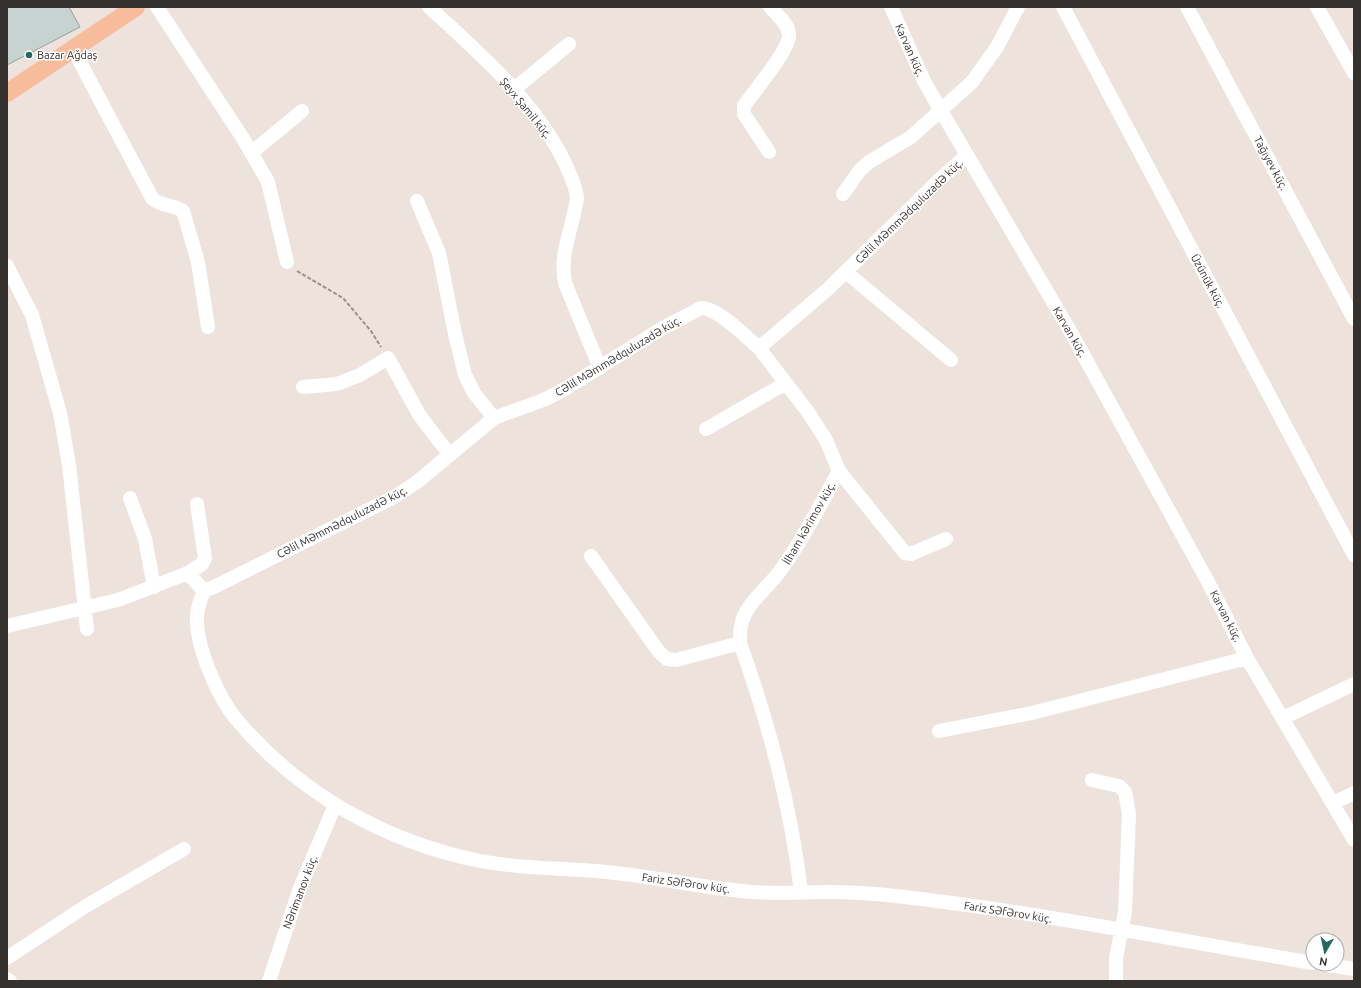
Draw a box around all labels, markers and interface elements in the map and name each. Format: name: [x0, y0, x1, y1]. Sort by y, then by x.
street label: Karvan küç.: [893, 22, 927, 78]
place label: Bazar Ağdaş: [37, 49, 98, 61]
marker: Bazar Ağdaş: [24, 50, 34, 60]
street label: Şeyx Şamil küç.: [498, 75, 554, 141]
street label: Tağıyev küç.: [1252, 134, 1290, 192]
street label: Cəlil Məmmədquluzadə küç.: [853, 156, 965, 266]
street label: Üzünük küç.: [1189, 252, 1227, 310]
street label: Karvan küç.: [1051, 305, 1089, 359]
street label: Cəlil Məmmədquluzadə küç.: [553, 314, 683, 398]
street label: İlham kərimov küç.: [780, 480, 838, 566]
street label: Cəlil Məmmədquluzadə küç.: [275, 484, 409, 560]
street label: Karvan küç.: [1208, 588, 1244, 644]
street label: Nərimanov küç.: [280, 853, 320, 931]
street label: Fariz Səfərov küç.: [641, 871, 731, 895]
street label: Fariz Səfərov küç.: [963, 899, 1053, 925]
north arrow: [1305, 932, 1345, 972]
text: N: [1318, 955, 1328, 968]

